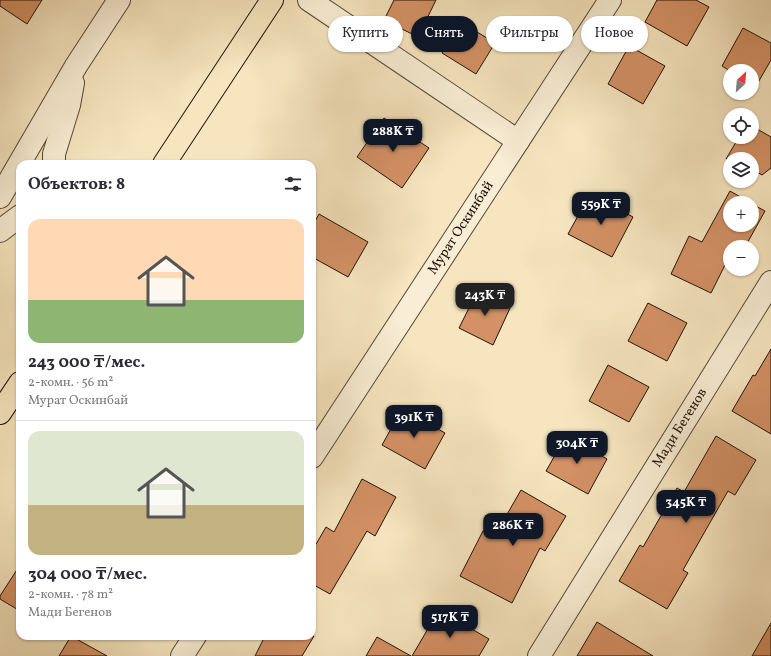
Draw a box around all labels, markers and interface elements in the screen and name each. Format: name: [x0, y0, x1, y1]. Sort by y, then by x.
chip: Купить: [328, 16, 403, 52]
chip: Снять: [411, 16, 478, 52]
chip: Фильтры: [486, 16, 573, 52]
chip: Новое: [581, 16, 648, 52]
north arrow: [723, 64, 759, 100]
map controls: [723, 64, 759, 276]
button: locate: [723, 108, 759, 144]
pin: 288K ₸: [360, 119, 426, 153]
text: 288K ₸: [372, 123, 414, 141]
button: layers: [723, 152, 759, 188]
text: Объектов: 8: [28, 173, 125, 196]
icon: filters: [282, 173, 304, 195]
street label: Мурат Оскинбай: [424, 177, 499, 278]
pin: 559K ₸: [568, 192, 634, 226]
text: 559K ₸: [581, 196, 621, 214]
button: +: [723, 196, 759, 232]
button: −: [723, 240, 759, 276]
icon: home: [130, 245, 202, 317]
pin: 243K ₸: [452, 283, 518, 317]
text: 243K ₸: [464, 287, 506, 305]
text: 243 000 ₸/мес.: [28, 351, 145, 374]
text: 2-комн. · 56 m²: [28, 374, 113, 392]
street label: Мади Бегенов: [648, 385, 712, 471]
text: Мурат Оскинбай: [28, 392, 128, 410]
pin: 391K ₸: [381, 405, 447, 439]
text: 391K ₸: [394, 409, 434, 427]
pin: 304K ₸: [544, 431, 610, 465]
text: 304K ₸: [556, 435, 598, 453]
icon: home: [130, 457, 202, 529]
pin: 345K ₸: [653, 490, 719, 524]
text: 345K ₸: [665, 494, 707, 512]
pin: 286K ₸: [480, 513, 546, 547]
text: 286K ₸: [492, 517, 534, 535]
text: 304 000 ₸/мес.: [28, 563, 147, 586]
text: 2-комн. · 78 m²: [28, 586, 113, 604]
text: Мади Бегенов: [28, 604, 112, 622]
pin: 517K ₸: [417, 605, 483, 639]
text: 517K ₸: [431, 609, 469, 627]

